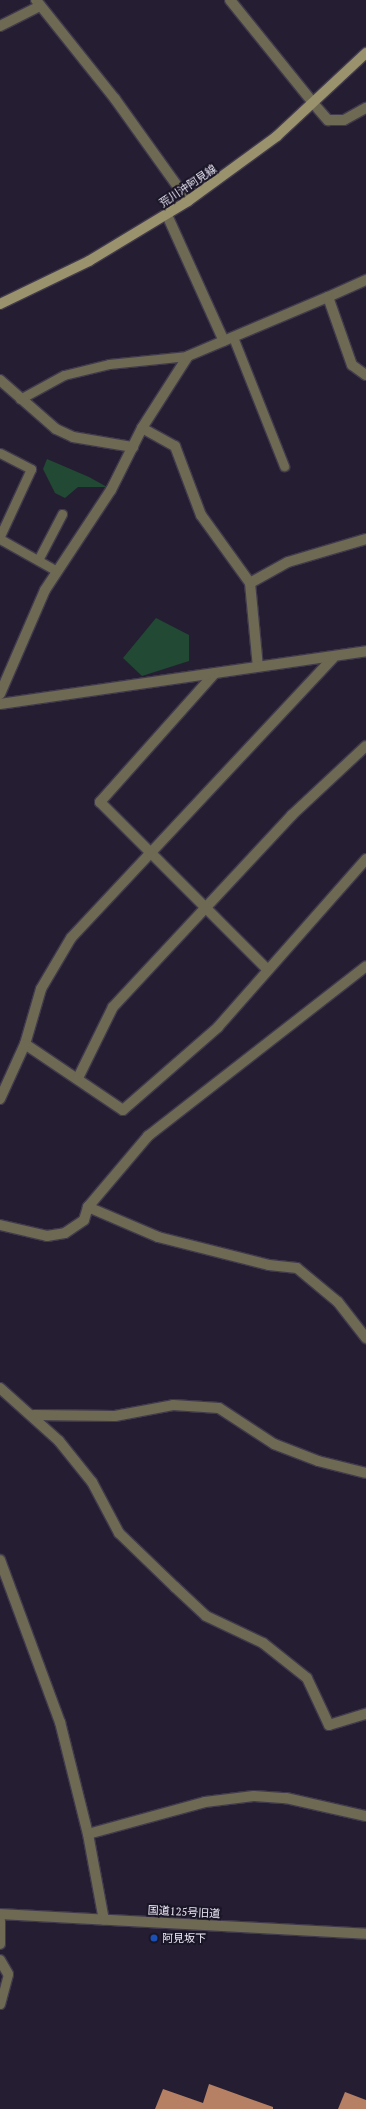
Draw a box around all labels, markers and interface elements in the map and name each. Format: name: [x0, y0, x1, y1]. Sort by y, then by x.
street label: 荒川沖阿見線: [157, 162, 219, 210]
street label: 国道125号旧道: [147, 1904, 221, 1920]
place label: 阿見坂下: [162, 1931, 206, 1945]
marker: 阿見坂下: [149, 1933, 159, 1943]

